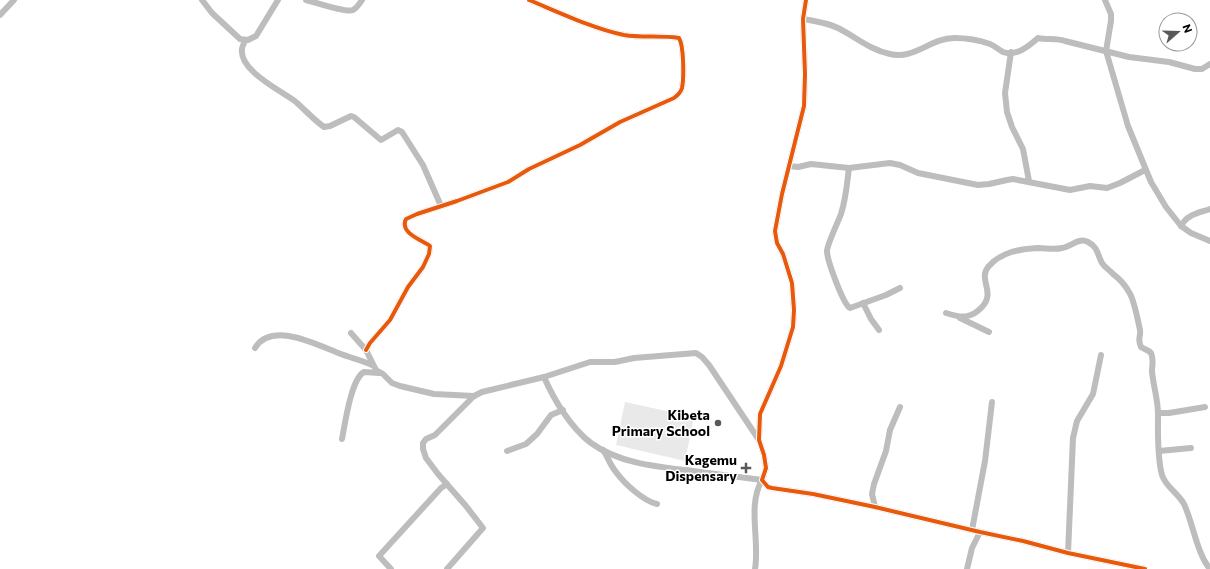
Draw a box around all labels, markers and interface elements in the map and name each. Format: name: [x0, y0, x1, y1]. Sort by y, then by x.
north arrow: [1158, 12, 1198, 52]
text: N: [1180, 22, 1195, 35]
place label: Kibeta Primary School: [612, 406, 710, 439]
marker: Kibeta Primary School: [713, 418, 723, 428]
place label: Kagemu Dispensary: [665, 451, 737, 484]
marker: Kagemu Dispensary: [740, 462, 752, 474]

